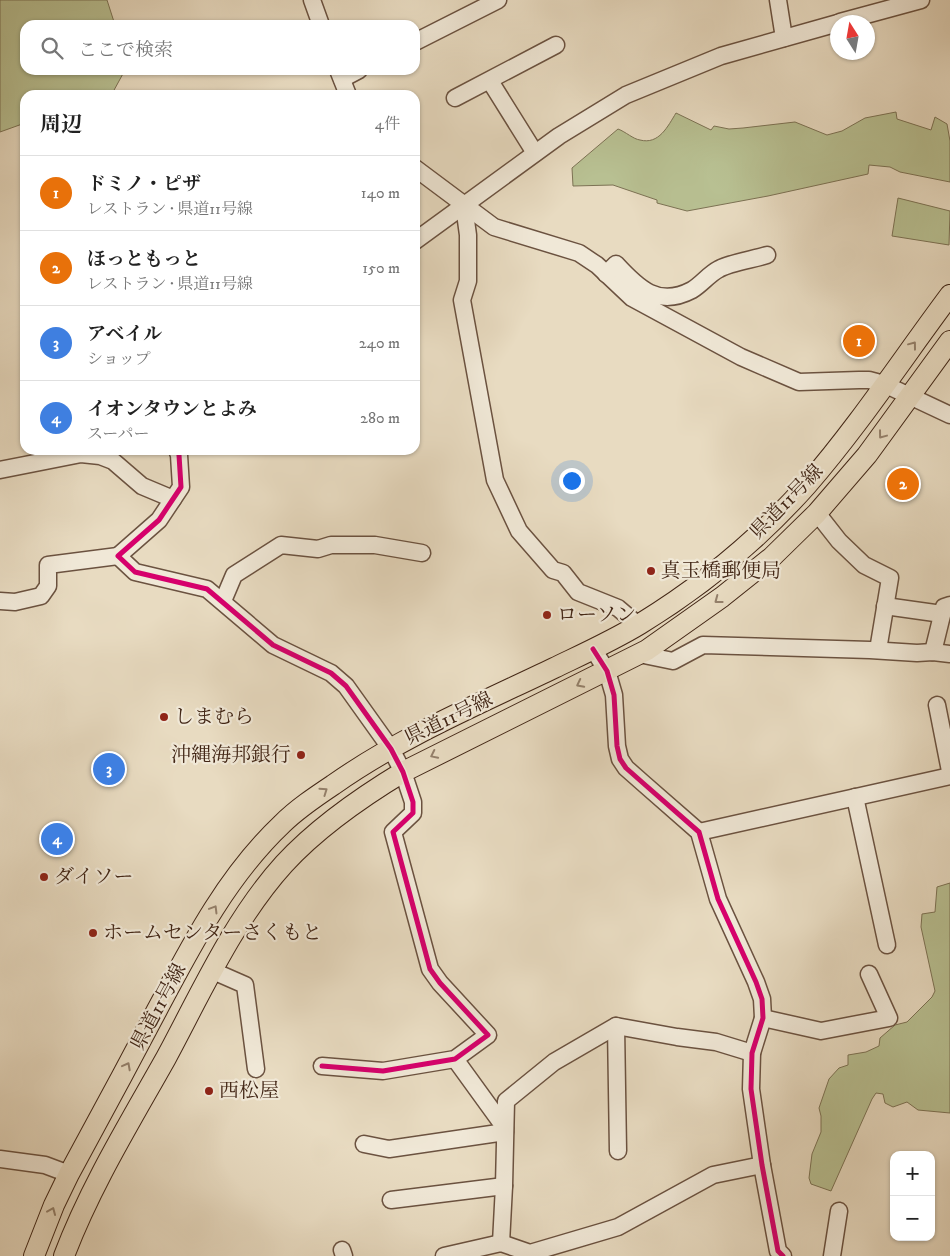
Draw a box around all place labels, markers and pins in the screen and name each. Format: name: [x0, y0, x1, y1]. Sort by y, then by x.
pin: 1: [843, 322, 875, 360]
pin: 2: [887, 465, 919, 503]
place label: 真玉橋郵便局: [661, 559, 781, 584]
marker: 真玉橋郵便局: [645, 565, 657, 577]
place label: ローソン: [557, 603, 636, 628]
marker: ローソン: [541, 609, 553, 621]
place label: しまむら: [174, 705, 254, 730]
marker: しまむら: [158, 711, 170, 723]
place label: 沖縄海邦銀行: [171, 743, 291, 768]
marker: 沖縄海邦銀行: [295, 749, 307, 761]
pin: 3: [93, 750, 125, 788]
pin: 4: [41, 820, 73, 858]
place label: ダイソー: [54, 865, 134, 890]
marker: ダイソー: [38, 871, 50, 883]
place label: ホームセンターさくもと: [103, 921, 322, 946]
marker: ホームセンターさくもと: [87, 927, 99, 939]
place label: 西松屋: [219, 1079, 279, 1104]
marker: 西松屋: [203, 1085, 215, 1097]

